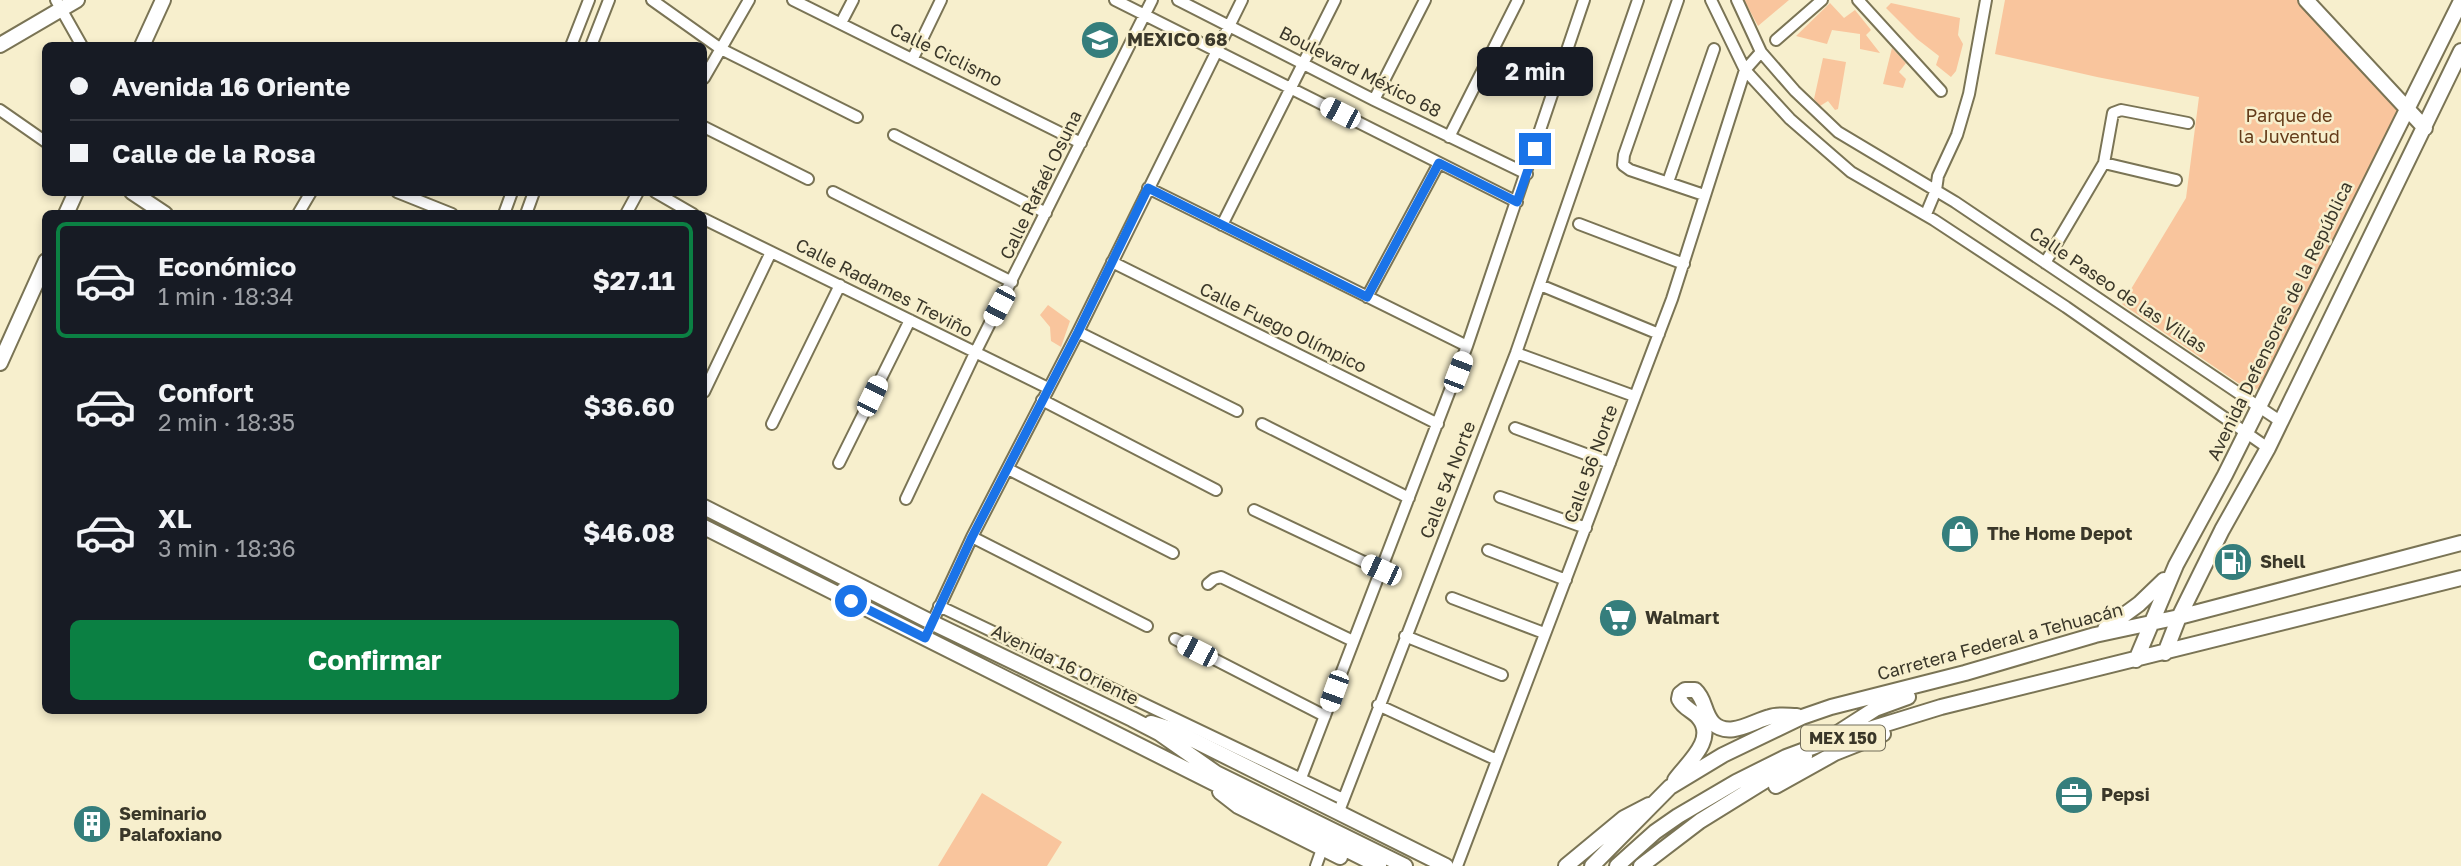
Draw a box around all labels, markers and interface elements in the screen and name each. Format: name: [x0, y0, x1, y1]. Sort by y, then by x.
street label: Calle Ciclismo: [887, 17, 1006, 91]
school or university icon: MEXICO 68: [1079, 19, 1121, 61]
street label: Boulevard México 68: [1276, 21, 1445, 121]
place label: MEXICO 68: [1127, 28, 1228, 50]
callout: 2 min: [1477, 47, 1593, 96]
text: 2 min: [1505, 57, 1565, 85]
text: Avenida 16 Oriente: [112, 71, 350, 102]
car: [1317, 94, 1364, 132]
park label: Parque de la Juventud: [2238, 104, 2340, 147]
street label: Calle Rafaél Osuna: [994, 106, 1086, 263]
route end: [1519, 133, 1551, 165]
text: Calle de la Rosa: [112, 138, 316, 169]
street label: Avenida Defensores de la República: [2202, 177, 2356, 464]
street label: Calle Paseo de las Villas: [2025, 221, 2212, 357]
street label: Calle Radames Treviño: [792, 233, 977, 341]
icon: car: [74, 249, 137, 312]
text: Económico: [158, 251, 296, 282]
text: $27.11: [592, 265, 675, 296]
street label: Calle Fuego Olímpico: [1196, 277, 1371, 377]
text: 1 min · 18:34: [158, 282, 294, 310]
car: [980, 283, 1019, 329]
car: [1441, 349, 1476, 395]
car: [854, 373, 891, 419]
icon: car: [74, 375, 137, 438]
text: Confort: [158, 377, 254, 408]
text: $36.60: [583, 391, 675, 422]
street label: Calle 56 Norte: [1559, 402, 1622, 526]
text: 2 min · 18:35: [158, 408, 295, 436]
street label: Calle 54 Norte: [1415, 418, 1480, 542]
icon: car: [74, 501, 137, 564]
text: XL: [158, 503, 192, 534]
shop icon: The Home Depot: [1939, 513, 1981, 555]
text: $46.08: [583, 517, 675, 548]
place label: The Home Depot: [1987, 522, 2133, 544]
text: 3 min · 18:36: [158, 534, 296, 562]
fuel station icon: Shell: [2212, 541, 2254, 583]
place label: Shell: [2260, 550, 2306, 572]
car: [1358, 552, 1405, 588]
route start: [835, 585, 867, 617]
supermarket icon: Walmart: [1597, 597, 1639, 639]
street label: Carretera Federal a Tehuacán: [1874, 598, 2125, 684]
place label: Walmart: [1645, 606, 1719, 628]
street label: Avenida 16 Oriente: [988, 619, 1143, 709]
button: Confirmar: [70, 620, 679, 700]
car: [1174, 632, 1221, 670]
car: [1317, 668, 1352, 714]
road number: MEX 150: [1801, 726, 1885, 750]
office icon: Pepsi: [2053, 774, 2095, 816]
place label: Pepsi: [2101, 783, 2150, 805]
place label: Seminario Palafoxiano: [119, 802, 222, 845]
building icon: Seminario Palafoxiano: [71, 803, 113, 845]

